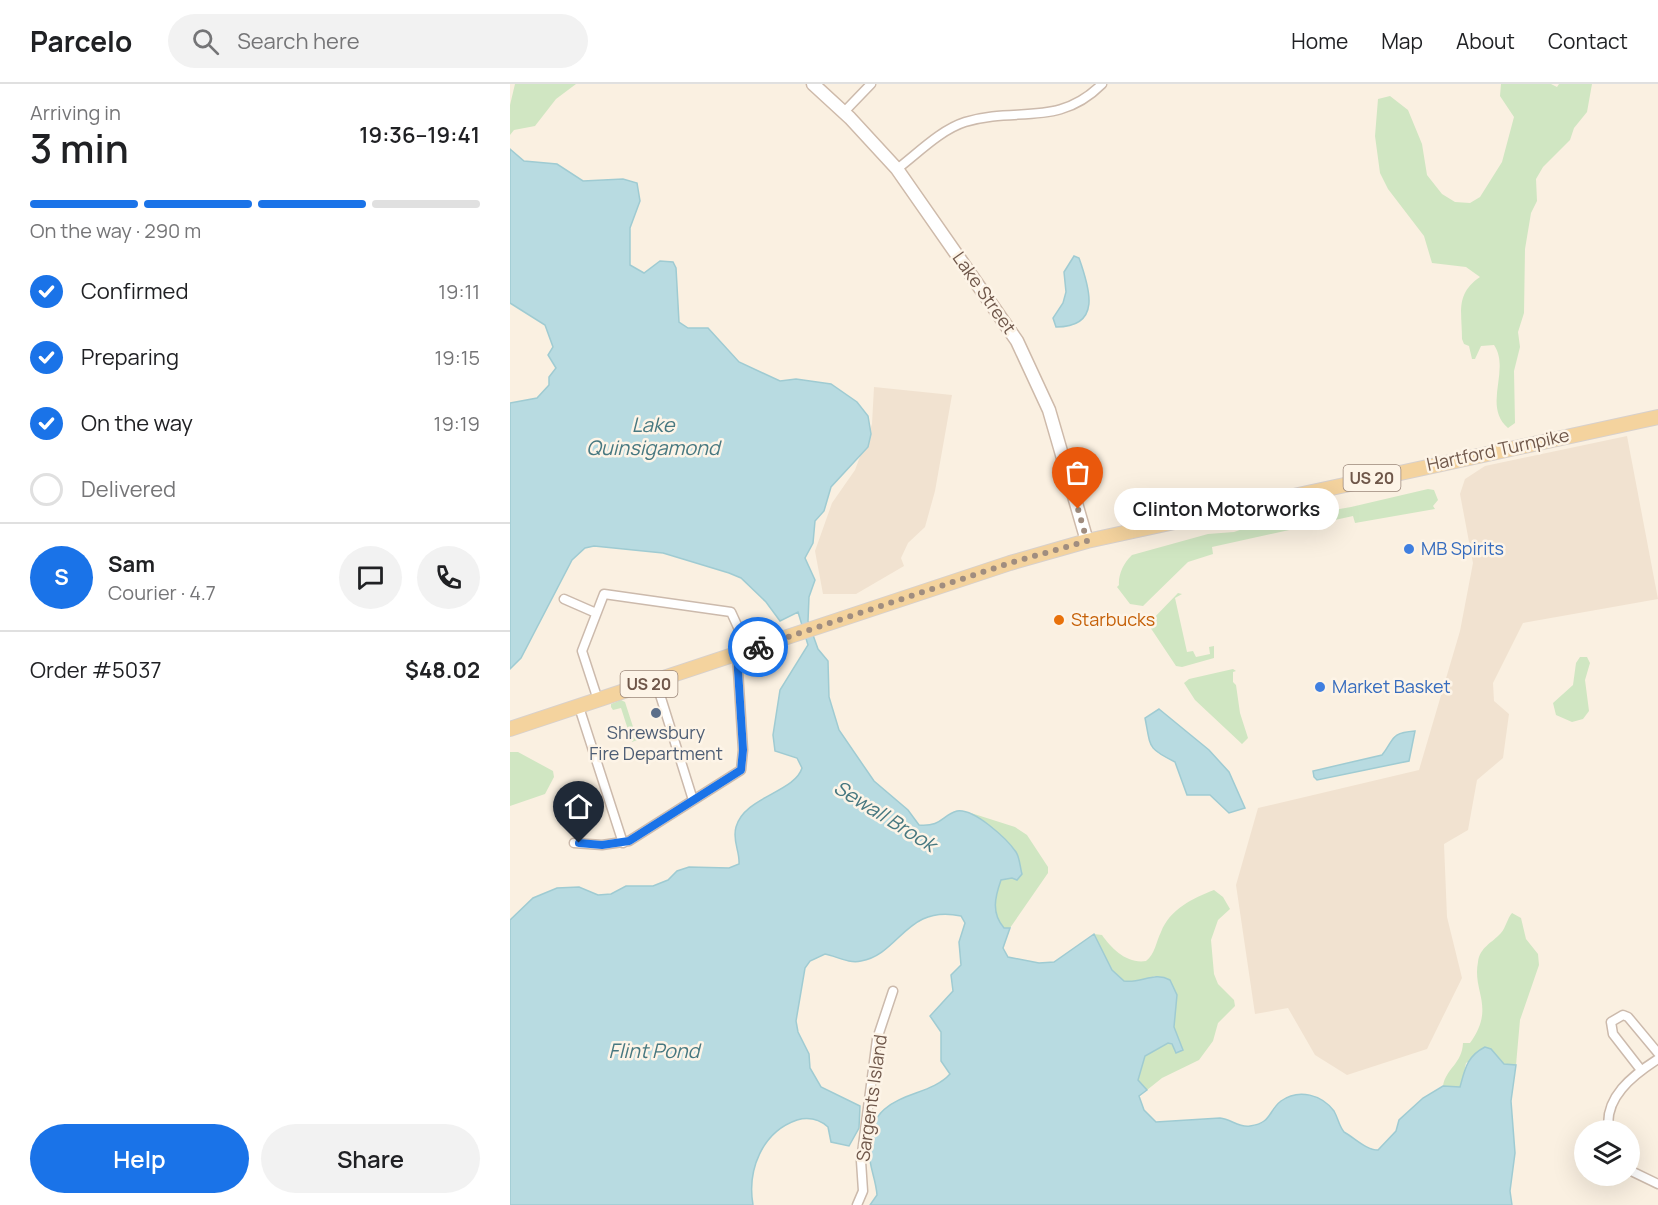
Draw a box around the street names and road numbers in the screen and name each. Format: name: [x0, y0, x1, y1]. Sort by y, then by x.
street label: Lake Street: [948, 247, 1022, 338]
street label: Hartford Turnpike: [1424, 422, 1571, 476]
road number: US 20: [1344, 465, 1400, 491]
road number: US 20: [620, 671, 678, 697]
street label: Sargents Island: [850, 1033, 892, 1163]

